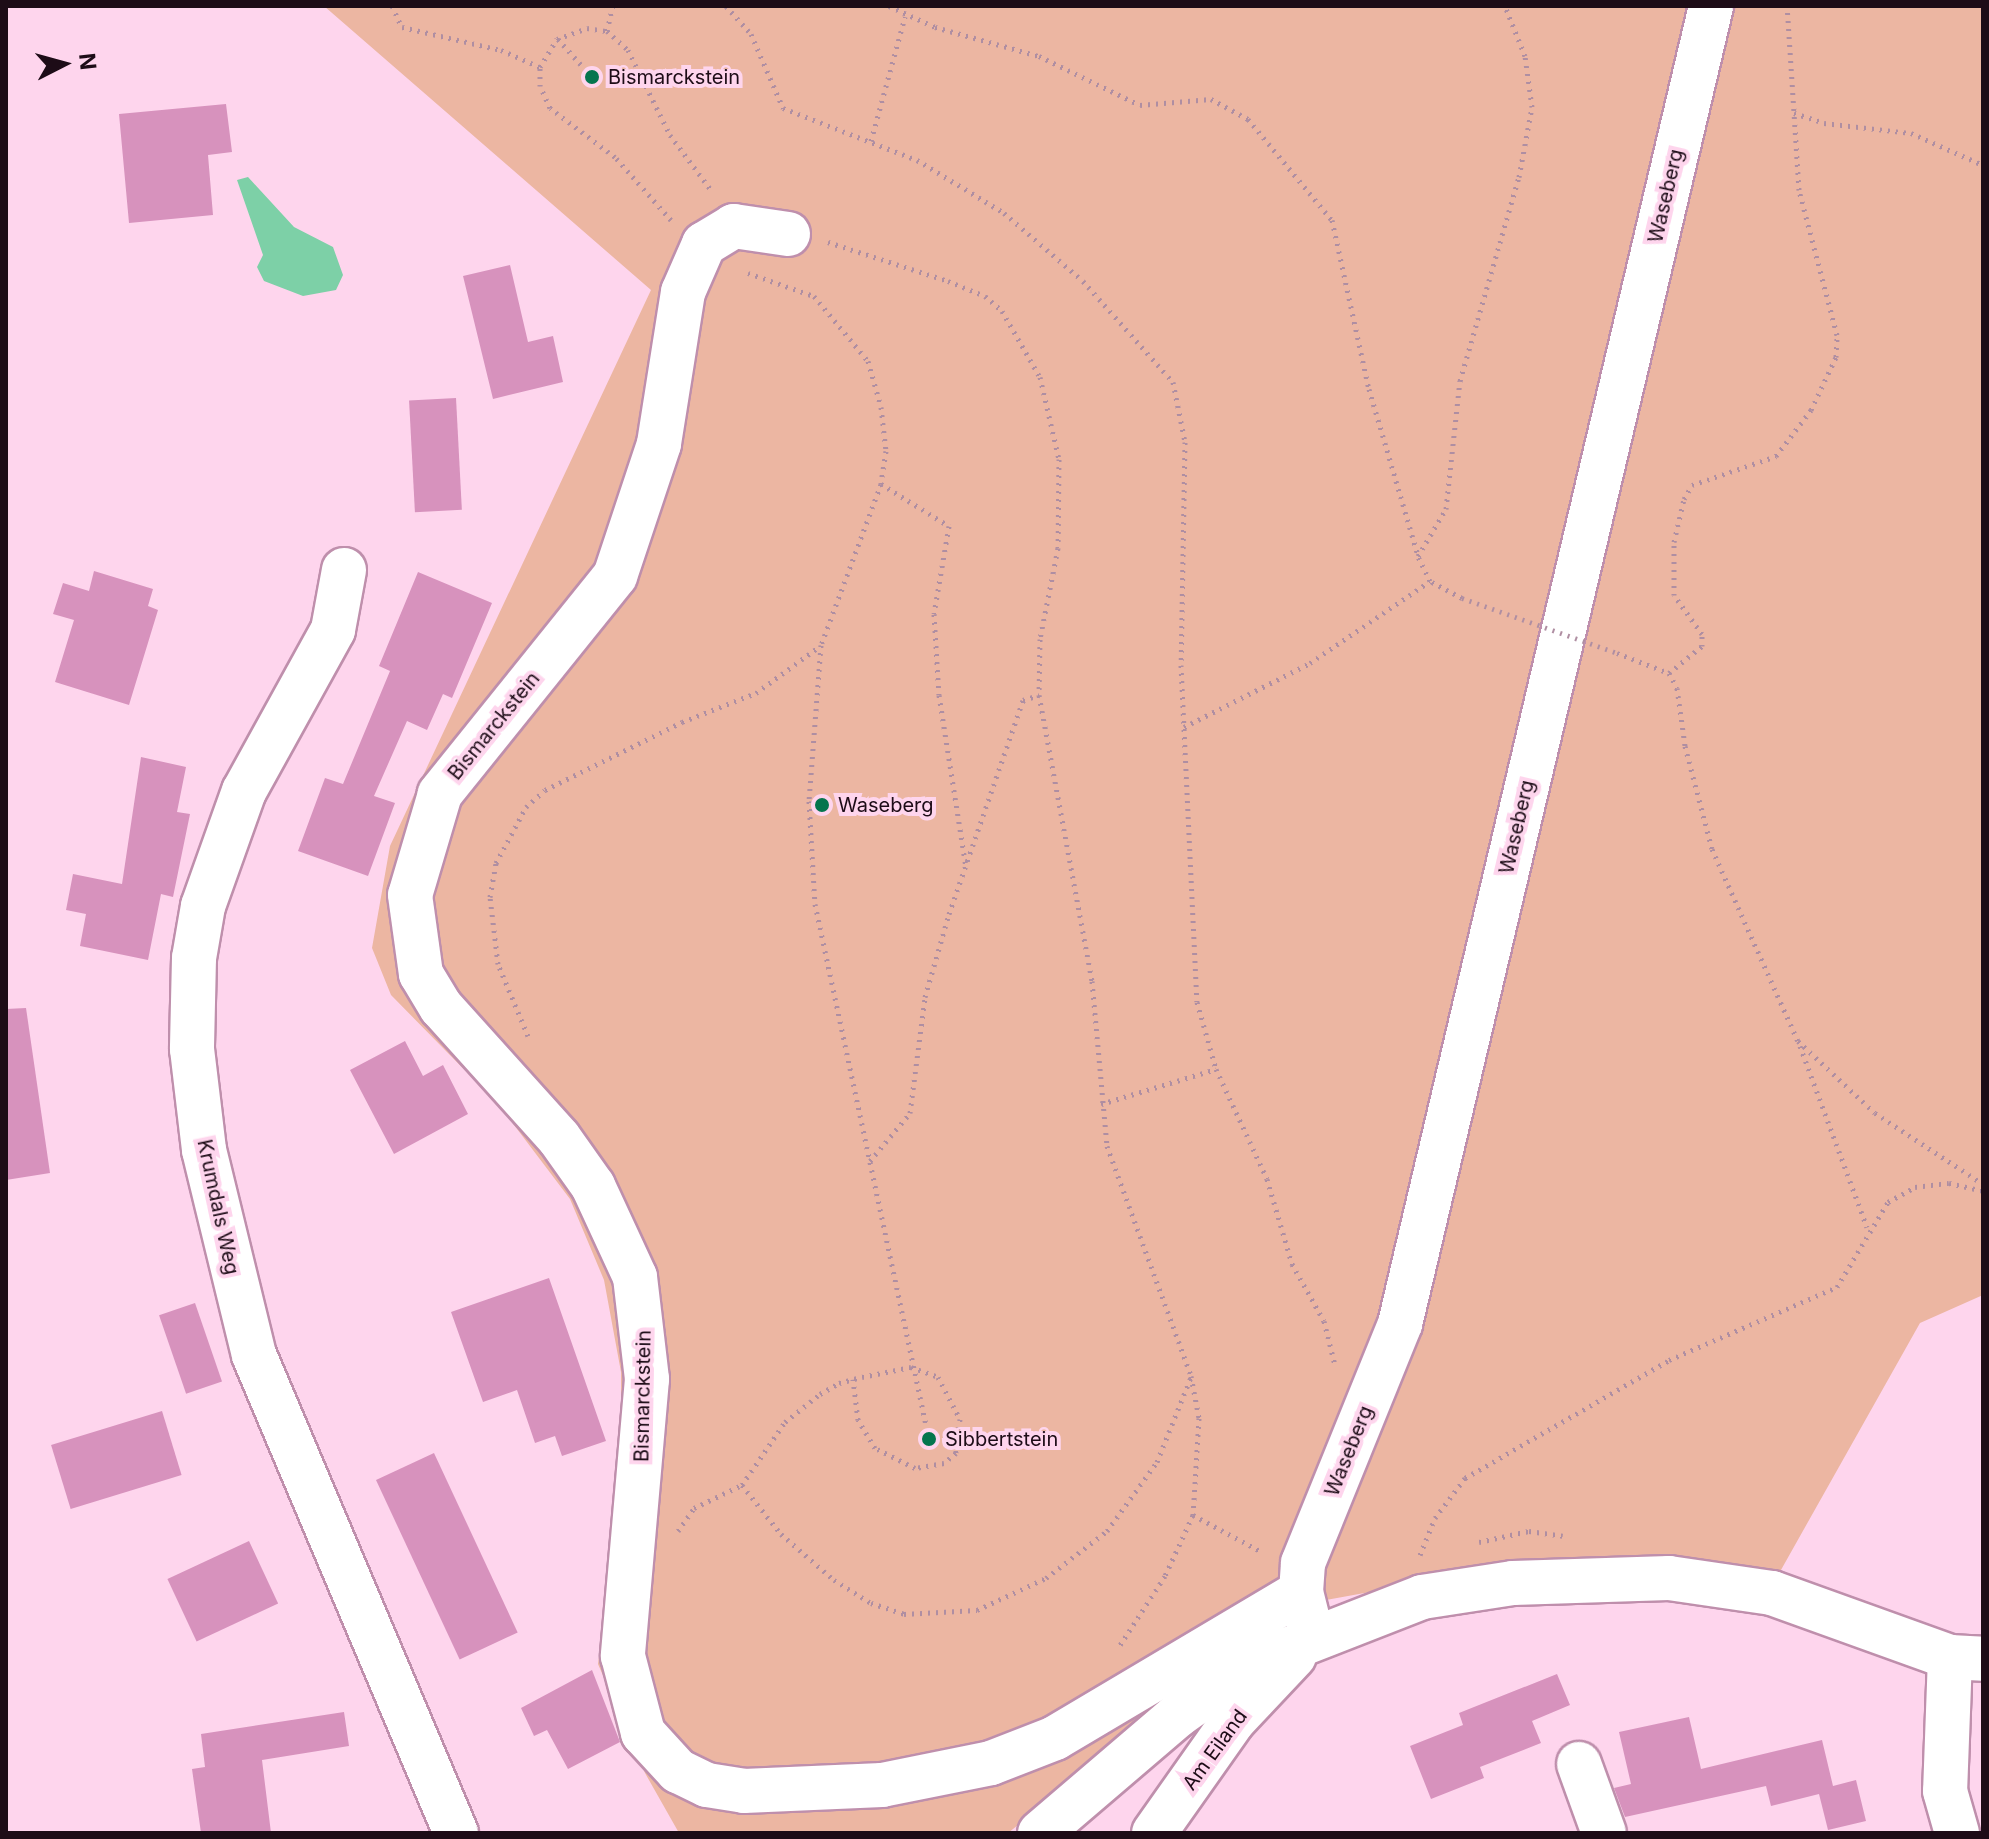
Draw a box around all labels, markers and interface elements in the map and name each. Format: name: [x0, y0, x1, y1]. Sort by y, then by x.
north arrow: [24, 24, 104, 104]
text: N: [74, 52, 102, 71]
place label: Bismarckstein: [608, 65, 740, 89]
marker: Bismarckstein: [583, 68, 601, 86]
street label: Waseberg: [1644, 147, 1688, 245]
street label: Bismarckstein: [443, 667, 545, 785]
street label: Waseberg: [1495, 778, 1539, 876]
place label: Waseberg: [838, 793, 934, 817]
marker: Waseberg: [813, 796, 831, 814]
street label: Krumdals Weg: [192, 1137, 244, 1277]
street label: Bismarckstein: [630, 1330, 656, 1462]
street label: Waseberg: [1320, 1402, 1378, 1500]
place label: Sibbertstein: [945, 1427, 1058, 1451]
marker: Sibbertstein: [920, 1430, 938, 1448]
street label: Am Eiland: [1178, 1705, 1252, 1795]

